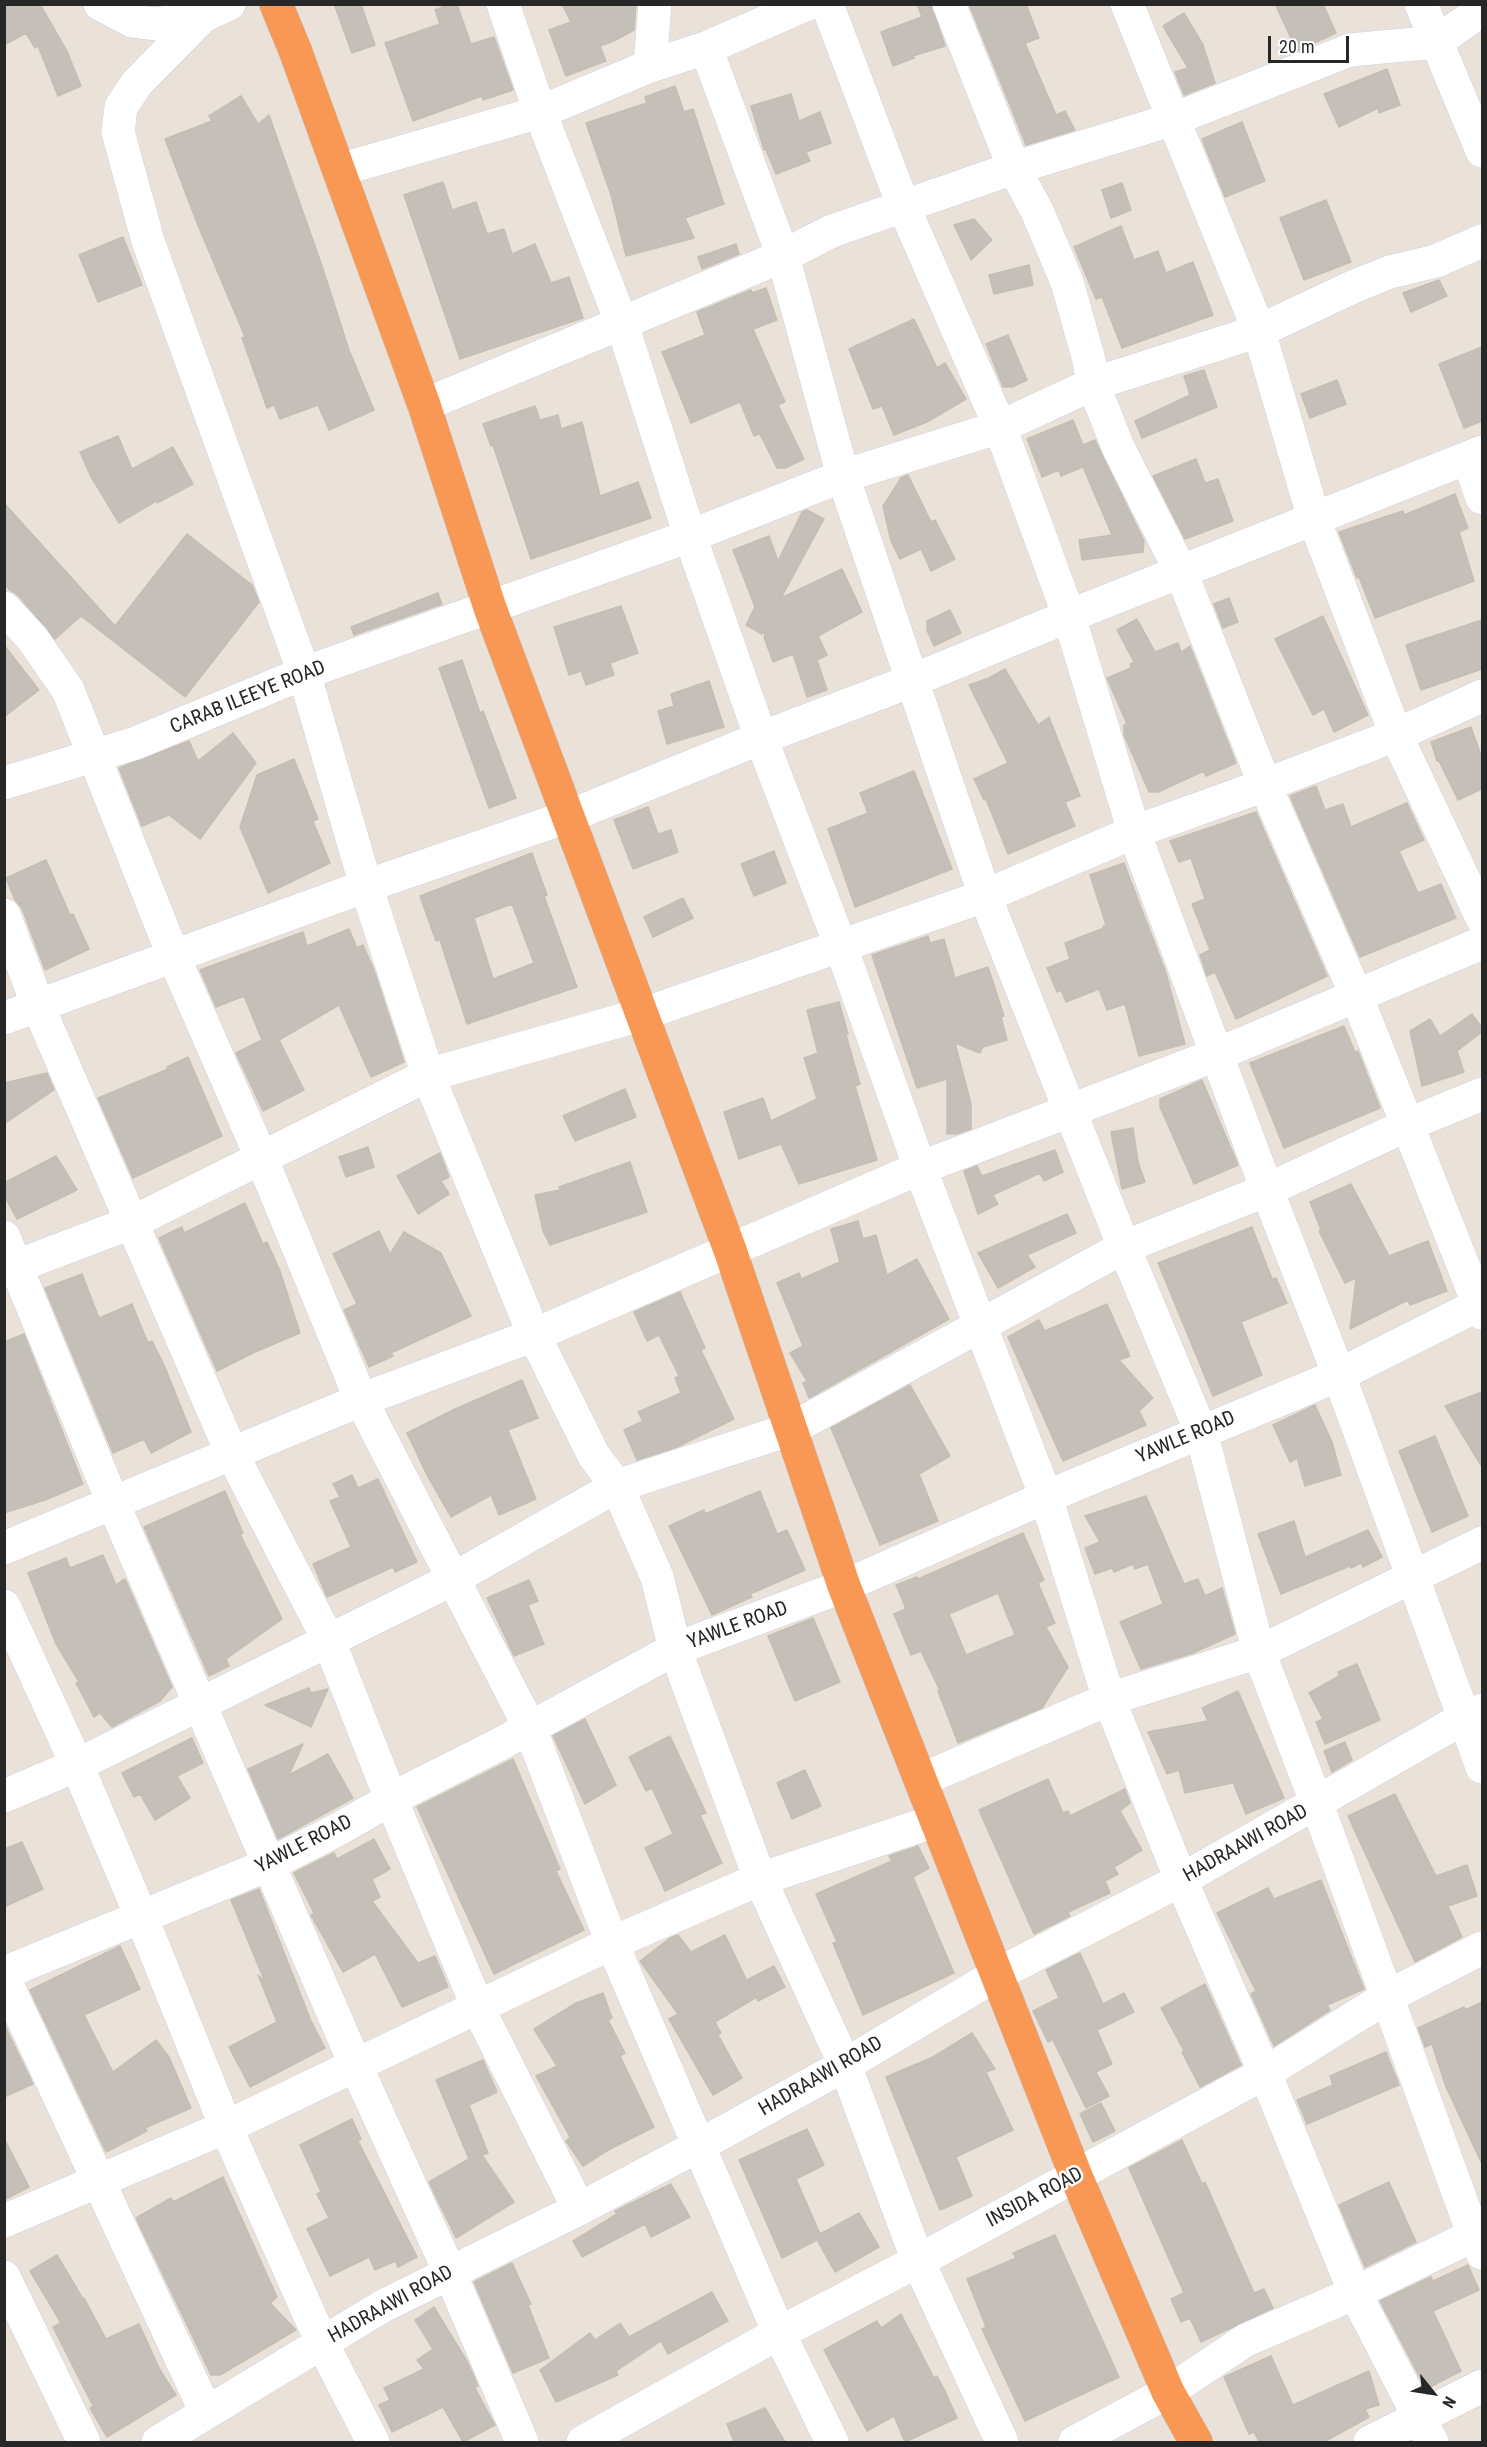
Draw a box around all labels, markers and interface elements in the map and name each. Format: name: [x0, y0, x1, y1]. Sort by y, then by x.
scale bar: [1271, 24, 1352, 62]
text: 20 m: [1279, 36, 1314, 57]
street label: CARAB ILEEYE ROAD: [167, 656, 329, 740]
street label: YAWLE ROAD: [1133, 1406, 1239, 1470]
street label: YAWLE ROAD: [685, 1597, 791, 1655]
street label: HADRAAWI ROAD: [1180, 1800, 1312, 1888]
street label: YAWLE ROAD: [252, 1810, 356, 1880]
street label: HADRAAWI ROAD: [755, 2032, 887, 2122]
street label: INSIDA ROAD: [983, 2163, 1087, 2233]
street label: HADRAAWI ROAD: [325, 2261, 457, 2349]
north arrow: [1403, 2363, 1463, 2423]
text: N: [1438, 2393, 1460, 2411]

